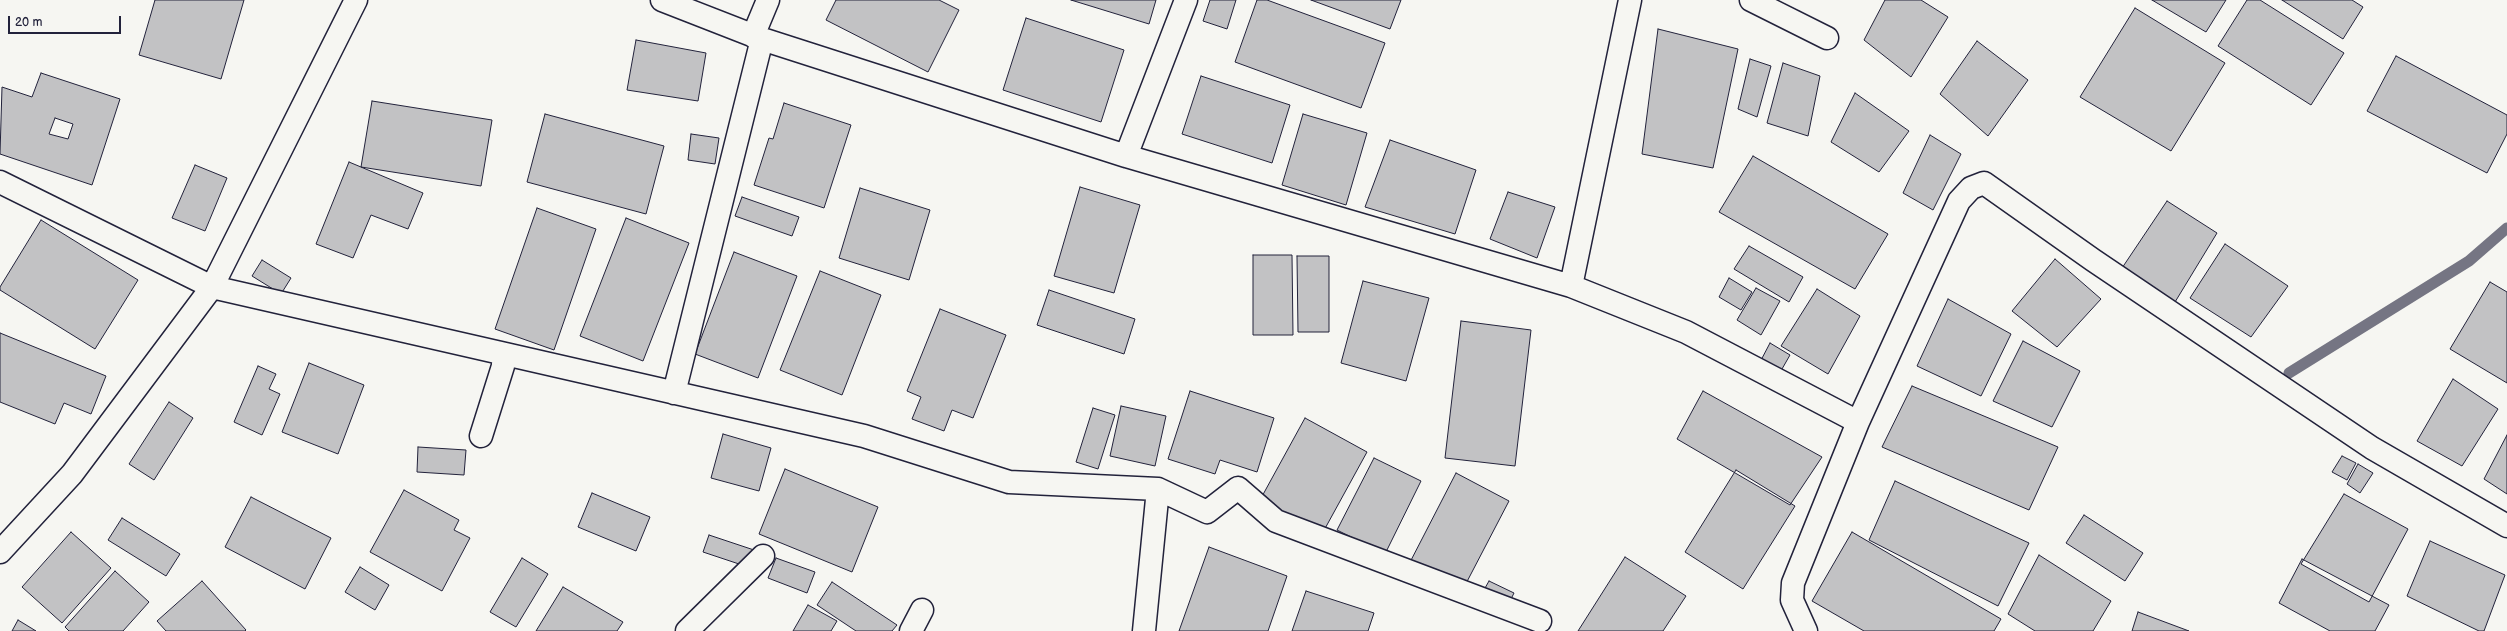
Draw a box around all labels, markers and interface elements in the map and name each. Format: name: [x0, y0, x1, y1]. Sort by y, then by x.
scale bar: [10, 8, 123, 34]
text: 20 m: [15, 15, 42, 30]

